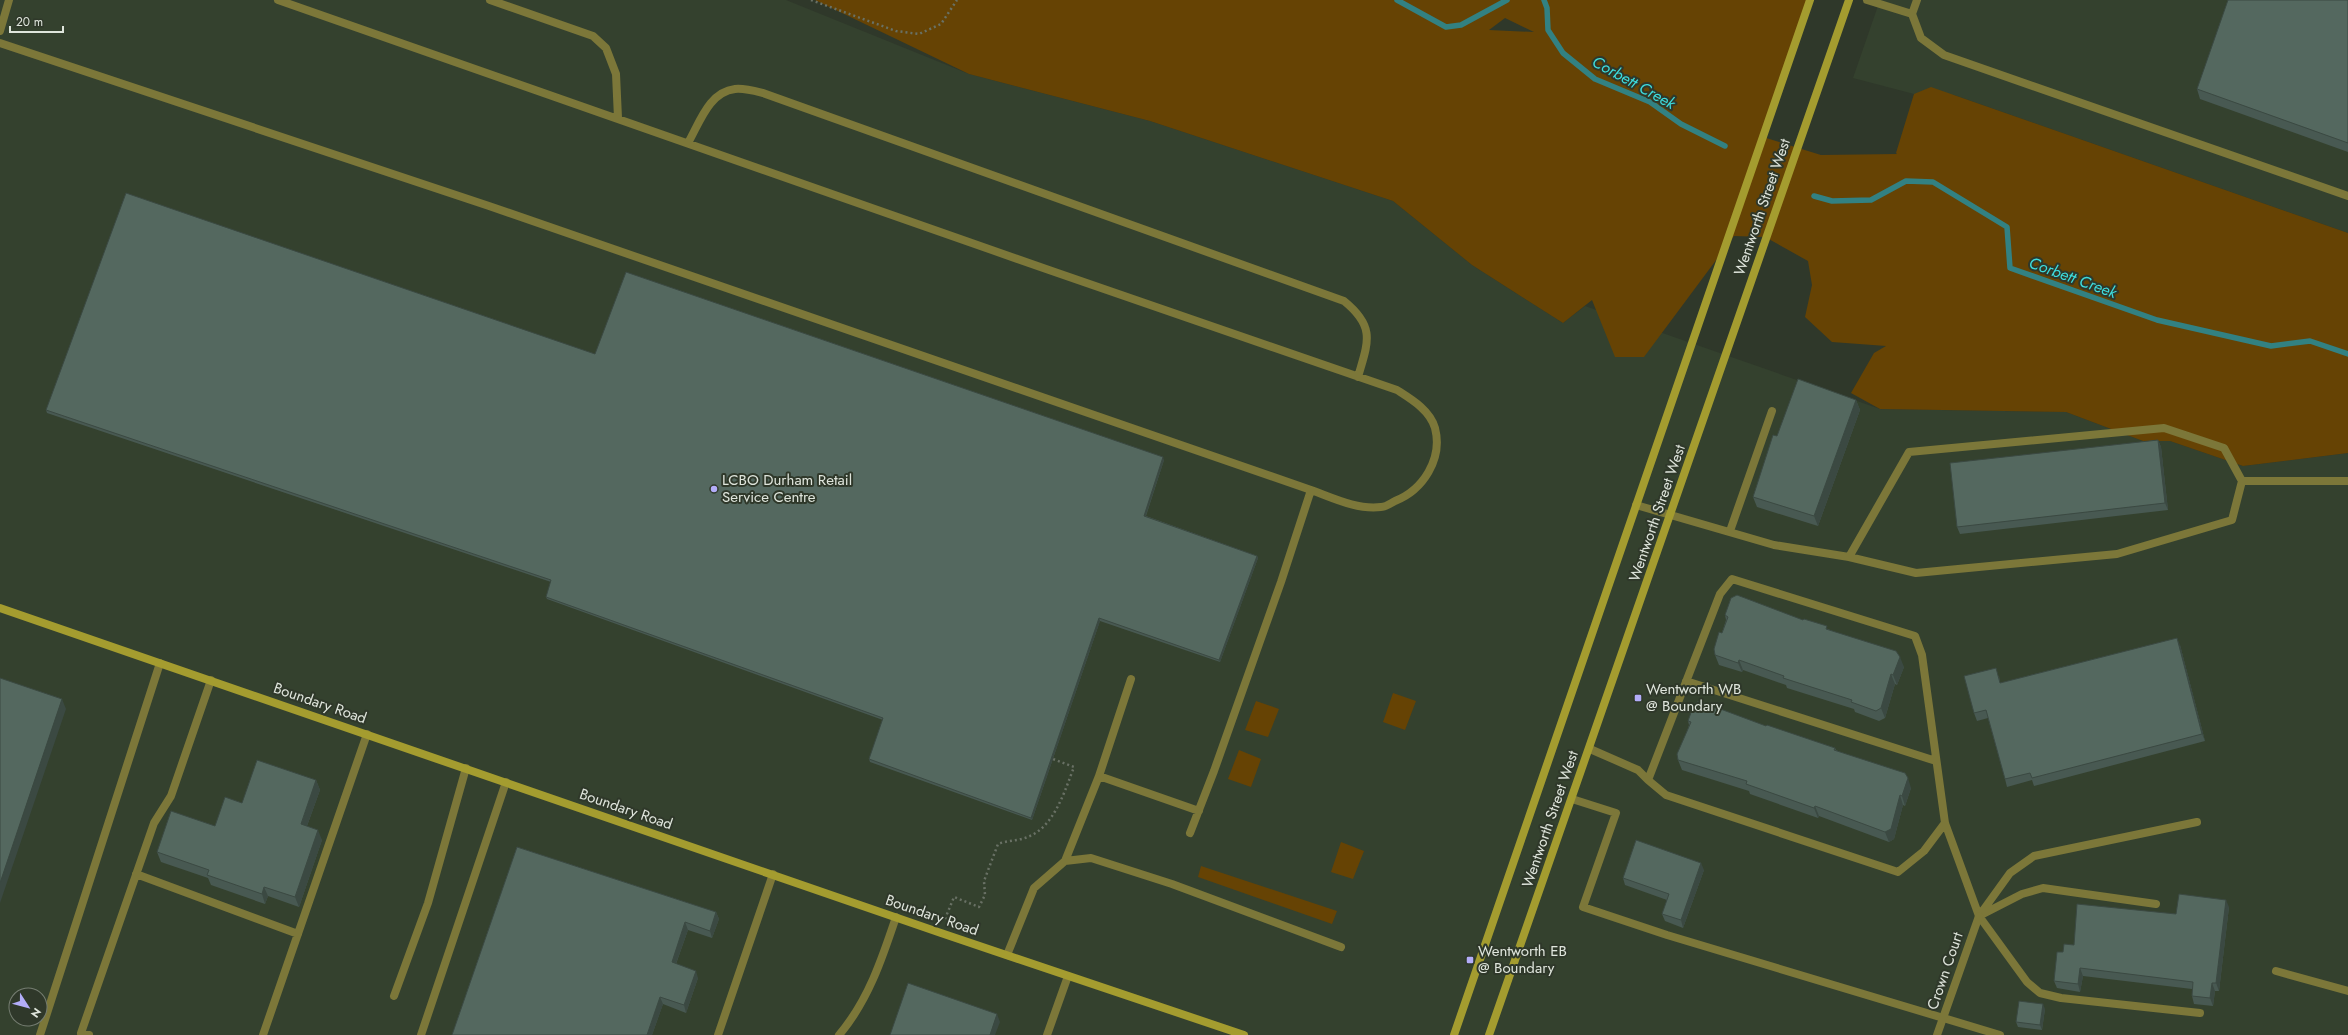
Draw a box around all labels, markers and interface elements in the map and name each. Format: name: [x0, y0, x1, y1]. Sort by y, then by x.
scale bar: [10, 8, 63, 34]
text: 20 m: [16, 13, 43, 31]
water label: Corbett Creek: [1588, 50, 1681, 115]
street label: Wentworth Street West: [1728, 135, 1796, 278]
water label: Corbett Creek: [2026, 251, 2121, 304]
street label: Wentworth Street West: [1623, 441, 1691, 584]
place label: LCBO Durham Retail Service Centre: [722, 469, 852, 508]
marker: LCBO Durham Retail Service Centre: [709, 484, 719, 494]
street label: Boundary Road: [270, 677, 370, 729]
place label: Wentworth WB @ Boundary: [1646, 678, 1741, 717]
marker: Wentworth WB @ Boundary: [1633, 693, 1643, 703]
street label: Wentworth Street West: [1516, 747, 1584, 890]
street label: Boundary Road: [576, 783, 676, 835]
street label: Boundary Road: [882, 889, 982, 941]
street label: Crown Court: [1921, 929, 1969, 1013]
place label: Wentworth EB @ Boundary: [1478, 940, 1567, 979]
marker: Wentworth EB @ Boundary: [1465, 955, 1475, 965]
north arrow: [8, 987, 48, 1027]
text: N: [27, 1005, 45, 1021]

